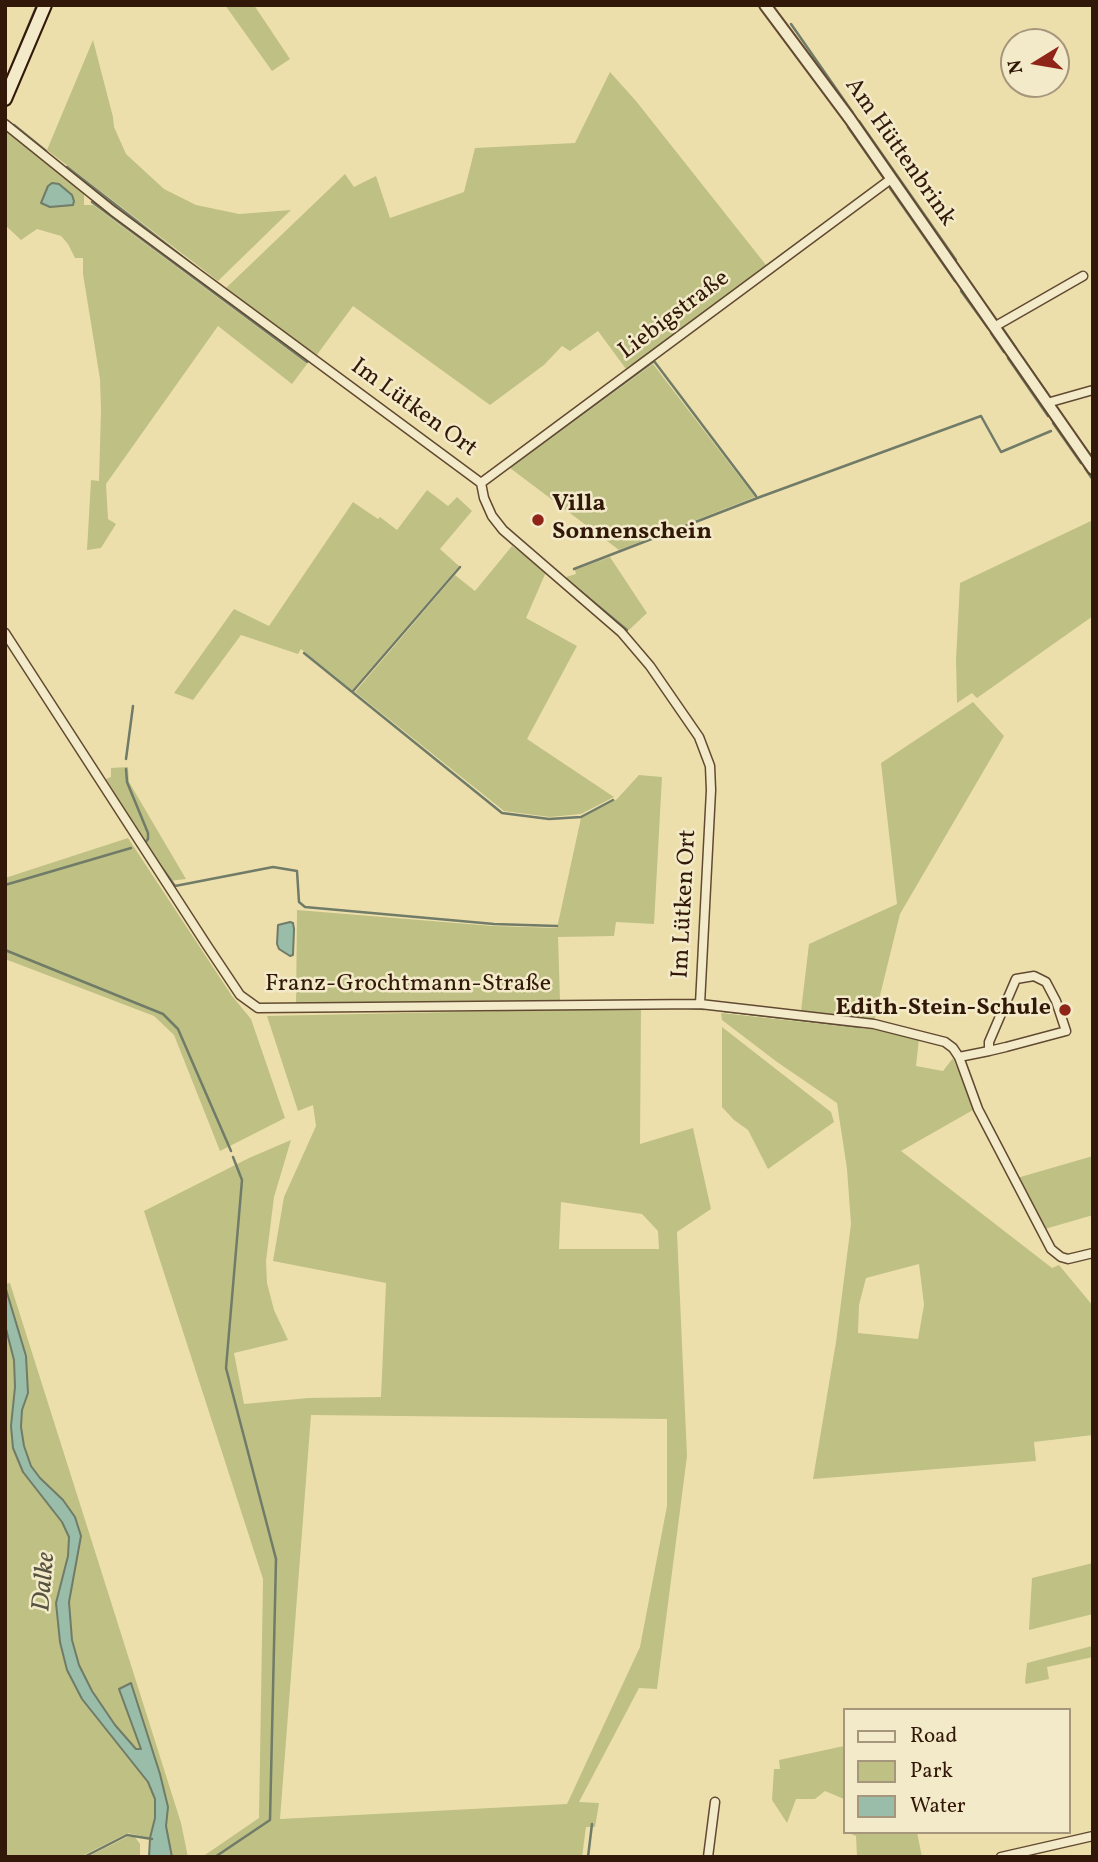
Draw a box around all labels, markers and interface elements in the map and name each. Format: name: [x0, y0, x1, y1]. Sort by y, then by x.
north arrow: [1000, 28, 1070, 98]
text: N: [1002, 57, 1030, 76]
street label: Am Hüttenbrink: [837, 73, 961, 233]
street label: Liebigstraße: [614, 265, 736, 367]
street label: Im Lütken Ort: [344, 354, 482, 464]
place label: Villa Sonnenschein: [552, 492, 712, 548]
marker: Villa Sonnenschein: [530, 512, 546, 528]
street label: Im Lütken Ort: [668, 829, 704, 979]
street label: Franz-Grochtmann-Straße: [265, 972, 551, 1000]
place label: Edith-Stein-Schule: [835, 996, 1051, 1024]
marker: Edith-Stein-Schule: [1057, 1002, 1073, 1018]
water label: Dalke: [28, 1551, 64, 1613]
legend: [842, 1708, 1070, 1834]
text: Road: [910, 1722, 957, 1751]
text: Park: [910, 1757, 953, 1786]
text: Water: [910, 1792, 966, 1821]

